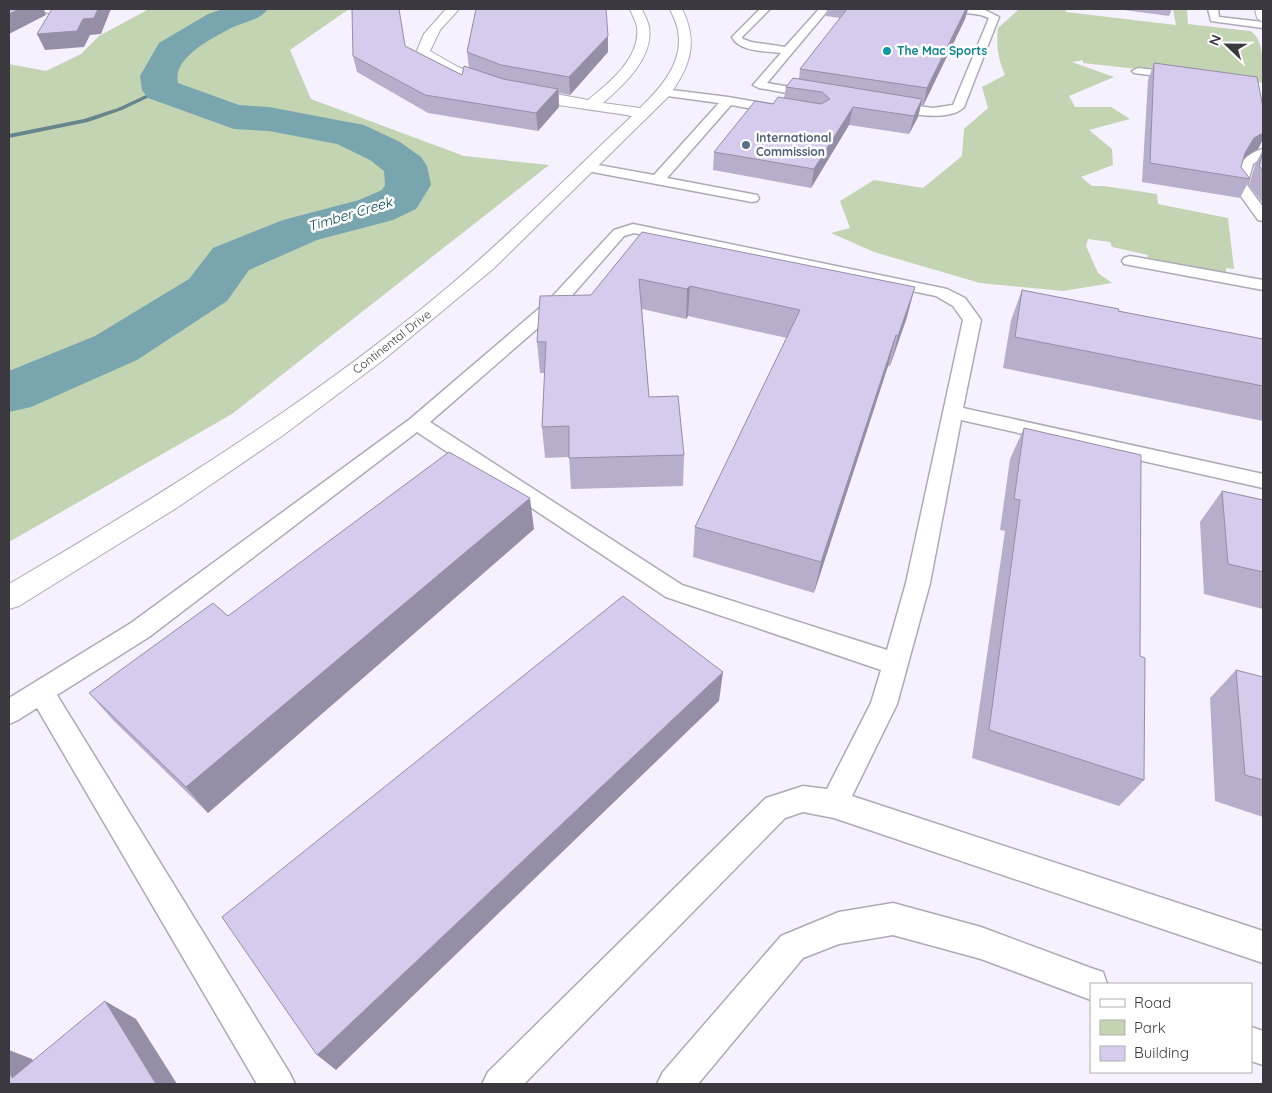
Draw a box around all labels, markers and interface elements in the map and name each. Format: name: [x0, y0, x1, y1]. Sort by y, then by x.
north arrow: [1202, 20, 1252, 70]
text: N: [1205, 32, 1225, 48]
place label: The Mac Sports: [897, 43, 987, 58]
marker: The Mac Sports: [881, 45, 893, 57]
place label: International Commission: [756, 130, 831, 159]
marker: International Commission: [740, 139, 752, 151]
water label: Timber Creek: [306, 192, 396, 235]
street label: Continental Drive: [349, 306, 434, 377]
legend: [1090, 983, 1252, 1073]
text: Road: [1134, 993, 1171, 1012]
text: Park: [1134, 1018, 1166, 1037]
text: Building: [1134, 1043, 1189, 1062]

